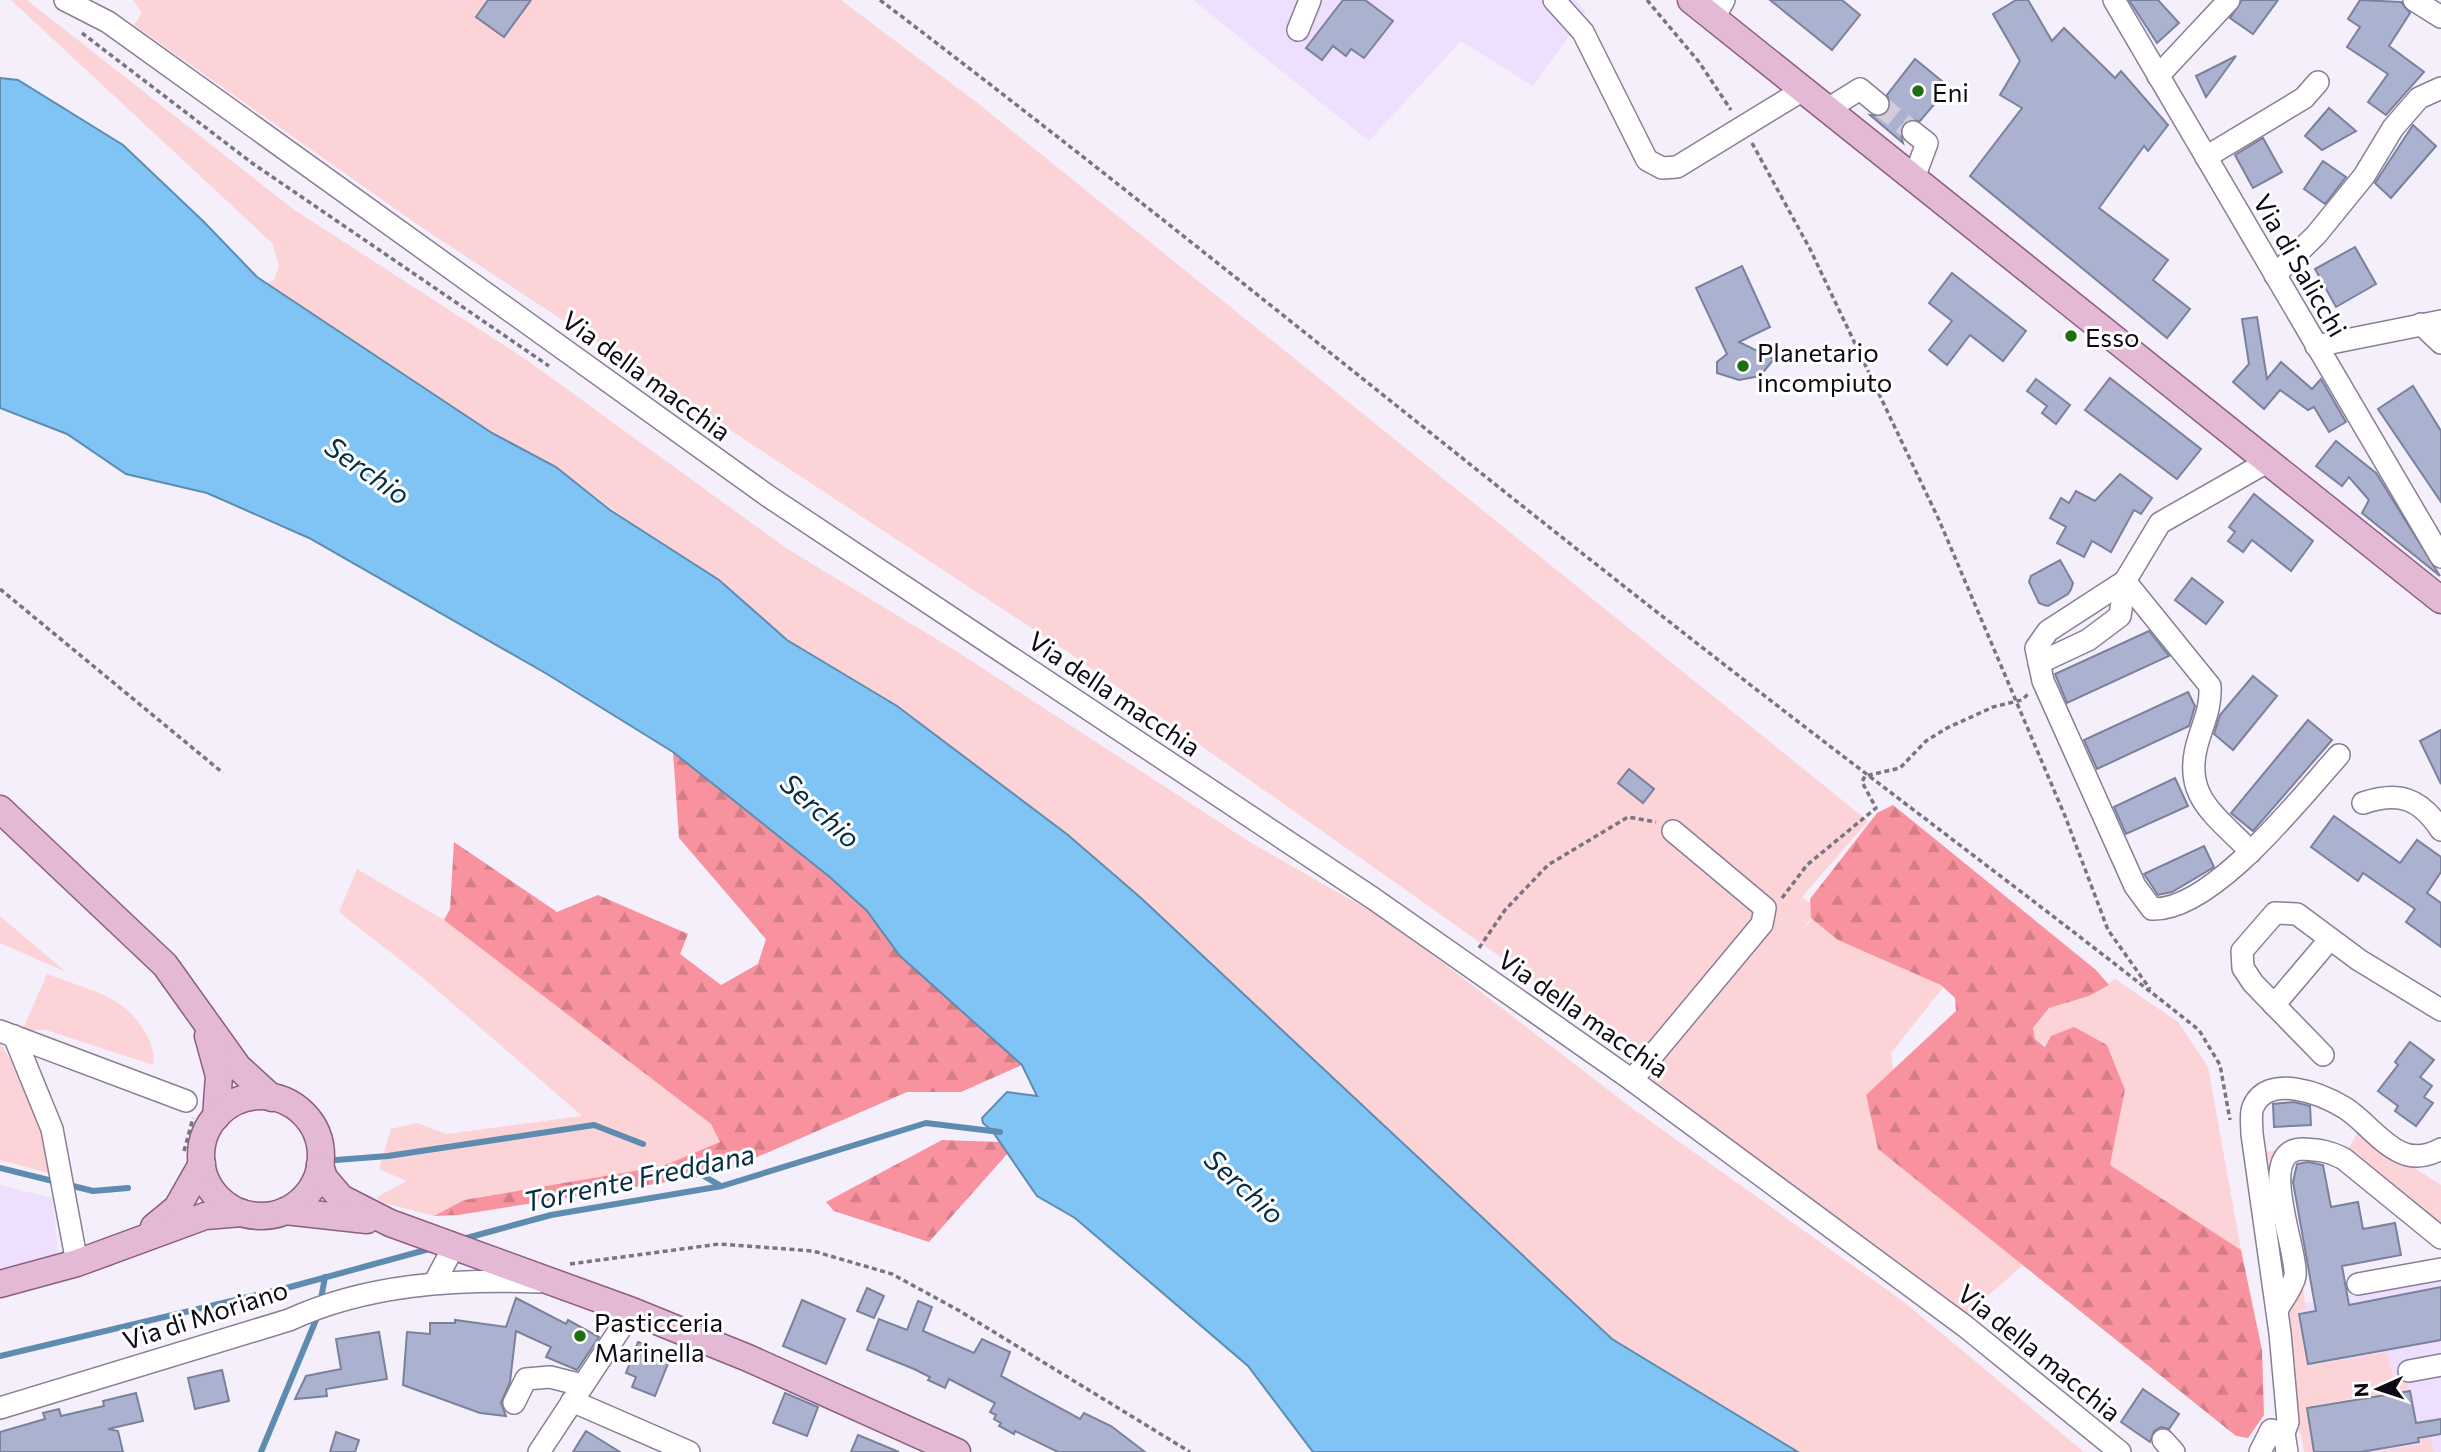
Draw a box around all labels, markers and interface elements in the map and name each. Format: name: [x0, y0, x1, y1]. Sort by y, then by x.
place label: Eni: [1932, 76, 1969, 107]
marker: Eni: [1910, 83, 1926, 99]
street label: Via di Salicchi: [2248, 188, 2354, 342]
street label: Via della macchia: [557, 303, 737, 447]
place label: Esso: [2085, 321, 2140, 352]
marker: Esso: [2063, 328, 2079, 344]
place label: Planetario incompiuto: [1757, 336, 1892, 397]
marker: Planetario incompiuto: [1735, 358, 1751, 374]
water label: Serchio: [319, 429, 417, 511]
street label: Via della macchia: [1023, 624, 1207, 762]
water label: Serchio: [774, 765, 868, 855]
street label: Via della macchia: [1493, 943, 1675, 1083]
water label: Torrente Freddana: [520, 1136, 758, 1218]
water label: Serchio: [1198, 1141, 1292, 1231]
street label: Via di Moriano: [119, 1273, 291, 1355]
street label: Via della macchia: [1952, 1277, 2128, 1427]
place label: Pasticceria Marinella: [594, 1306, 723, 1367]
marker: Pasticceria Marinella: [572, 1328, 588, 1344]
north arrow: [2343, 1354, 2413, 1424]
text: N: [2349, 1382, 2372, 1398]

